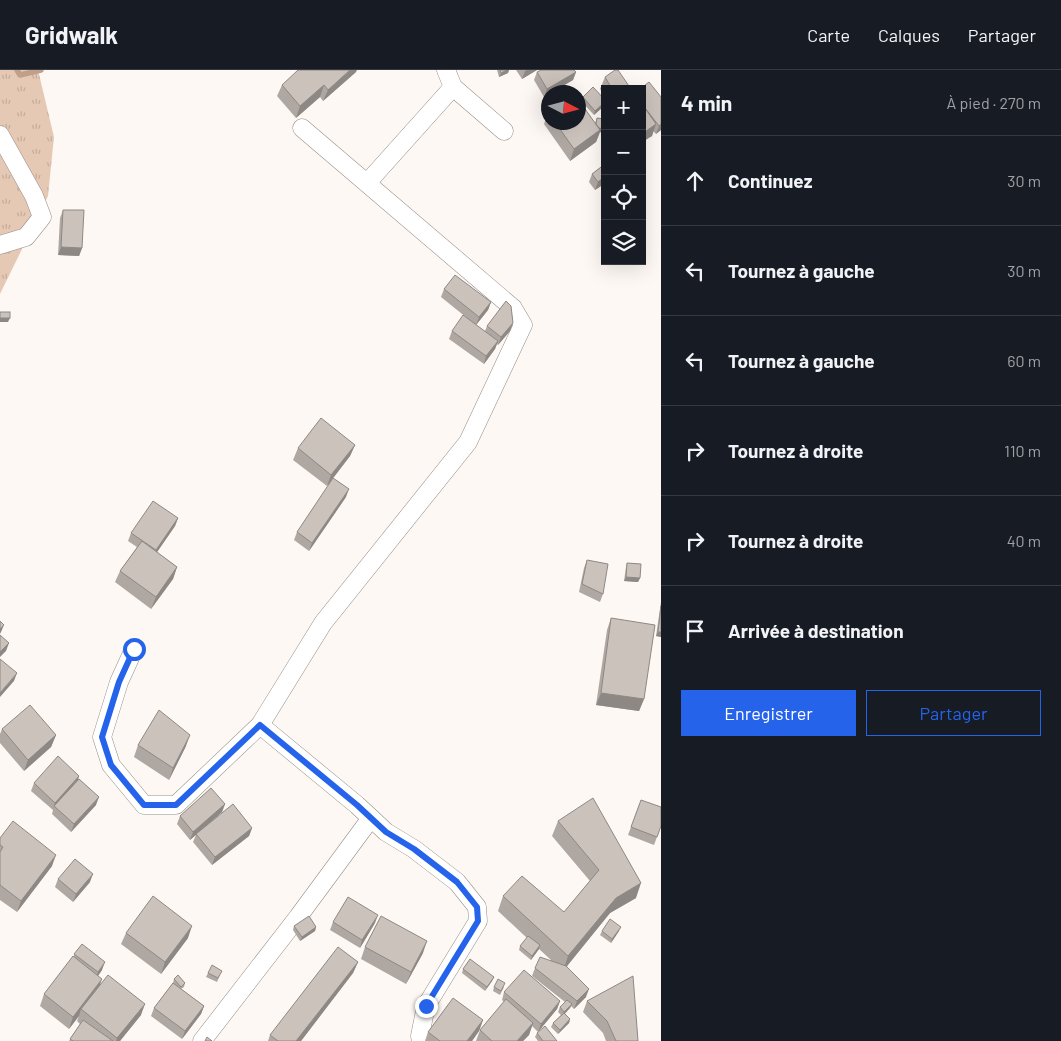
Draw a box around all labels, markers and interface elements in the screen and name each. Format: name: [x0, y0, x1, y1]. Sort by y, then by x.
text: Gridwalk: [25, 20, 118, 49]
text: Carte: [807, 24, 850, 46]
text: Calques: [878, 24, 940, 46]
text: Partager: [968, 24, 1036, 46]
north arrow: [541, 85, 586, 130]
map controls: [601, 85, 646, 265]
button: +: [601, 85, 646, 130]
text: 4 min: [681, 90, 732, 115]
text: À pied · 270 m: [947, 93, 1041, 112]
button: −: [601, 130, 646, 175]
icon: ahead: [681, 167, 709, 195]
text: Continuez: [728, 169, 812, 192]
text: 30 m: [1007, 171, 1041, 190]
button: locate: [601, 175, 646, 220]
button: layers: [601, 220, 646, 265]
icon: left: [681, 257, 709, 285]
text: Tournez à gauche: [728, 259, 875, 282]
text: 30 m: [1007, 261, 1041, 280]
icon: left: [681, 347, 709, 375]
text: Tournez à gauche: [728, 349, 875, 372]
text: 60 m: [1007, 351, 1041, 370]
icon: right: [681, 437, 709, 465]
text: Tournez à droite: [728, 439, 864, 462]
text: 110 m: [1004, 441, 1041, 460]
icon: right: [681, 527, 709, 555]
text: Tournez à droite: [728, 529, 864, 552]
text: 40 m: [1007, 531, 1041, 550]
icon: arrive: [681, 617, 709, 645]
text: Arrivée à destination: [728, 619, 904, 642]
route start: [123, 638, 146, 661]
button: Enregistrer: [681, 690, 856, 736]
button: Partager: [866, 690, 1041, 736]
route end: [415, 995, 438, 1018]

